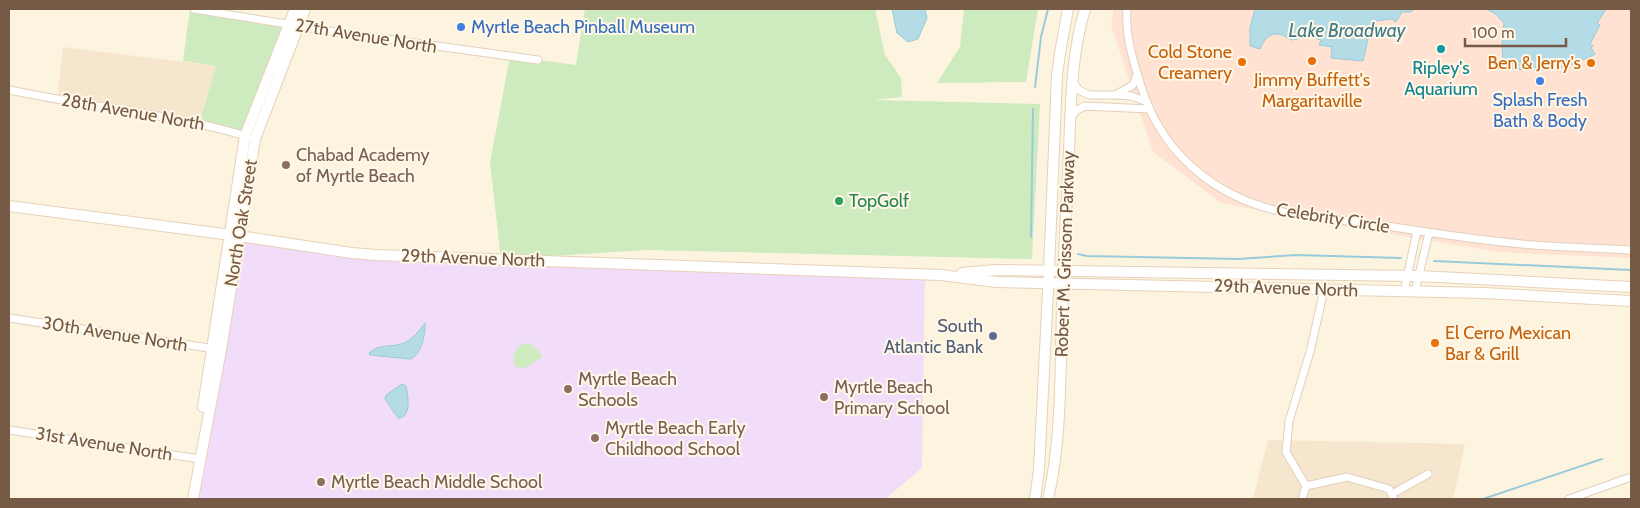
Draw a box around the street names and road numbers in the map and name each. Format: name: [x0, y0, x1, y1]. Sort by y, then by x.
street label: 27th Avenue North: [293, 14, 439, 58]
street label: 28th Avenue North: [60, 89, 206, 135]
street label: Robert M. Grissom Parkway: [1050, 150, 1080, 358]
street label: North Oak Street: [220, 158, 262, 288]
street label: Celebrity Circle: [1275, 198, 1391, 238]
street label: 29th Avenue North: [400, 244, 546, 272]
street label: 29th Avenue North: [1213, 274, 1359, 302]
street label: 30th Avenue North: [41, 312, 189, 356]
street label: 31st Avenue North: [34, 422, 174, 466]

